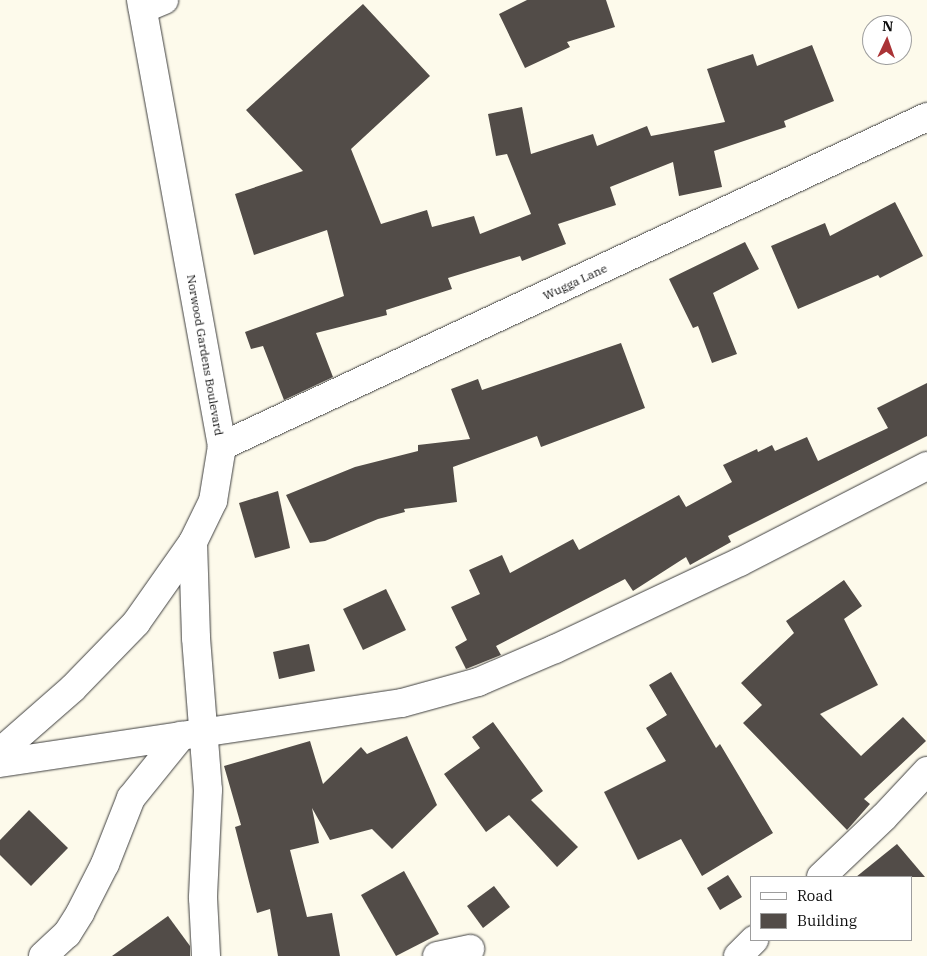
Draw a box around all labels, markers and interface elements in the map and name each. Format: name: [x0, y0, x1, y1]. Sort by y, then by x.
north arrow: [862, 15, 912, 65]
text: N: [882, 17, 894, 35]
street label: Wugga Lane: [541, 261, 609, 303]
street label: Norwood Gardens Boulevard: [184, 273, 226, 437]
legend: [750, 876, 912, 941]
text: Road: [797, 886, 833, 905]
text: Building: [797, 911, 857, 930]

